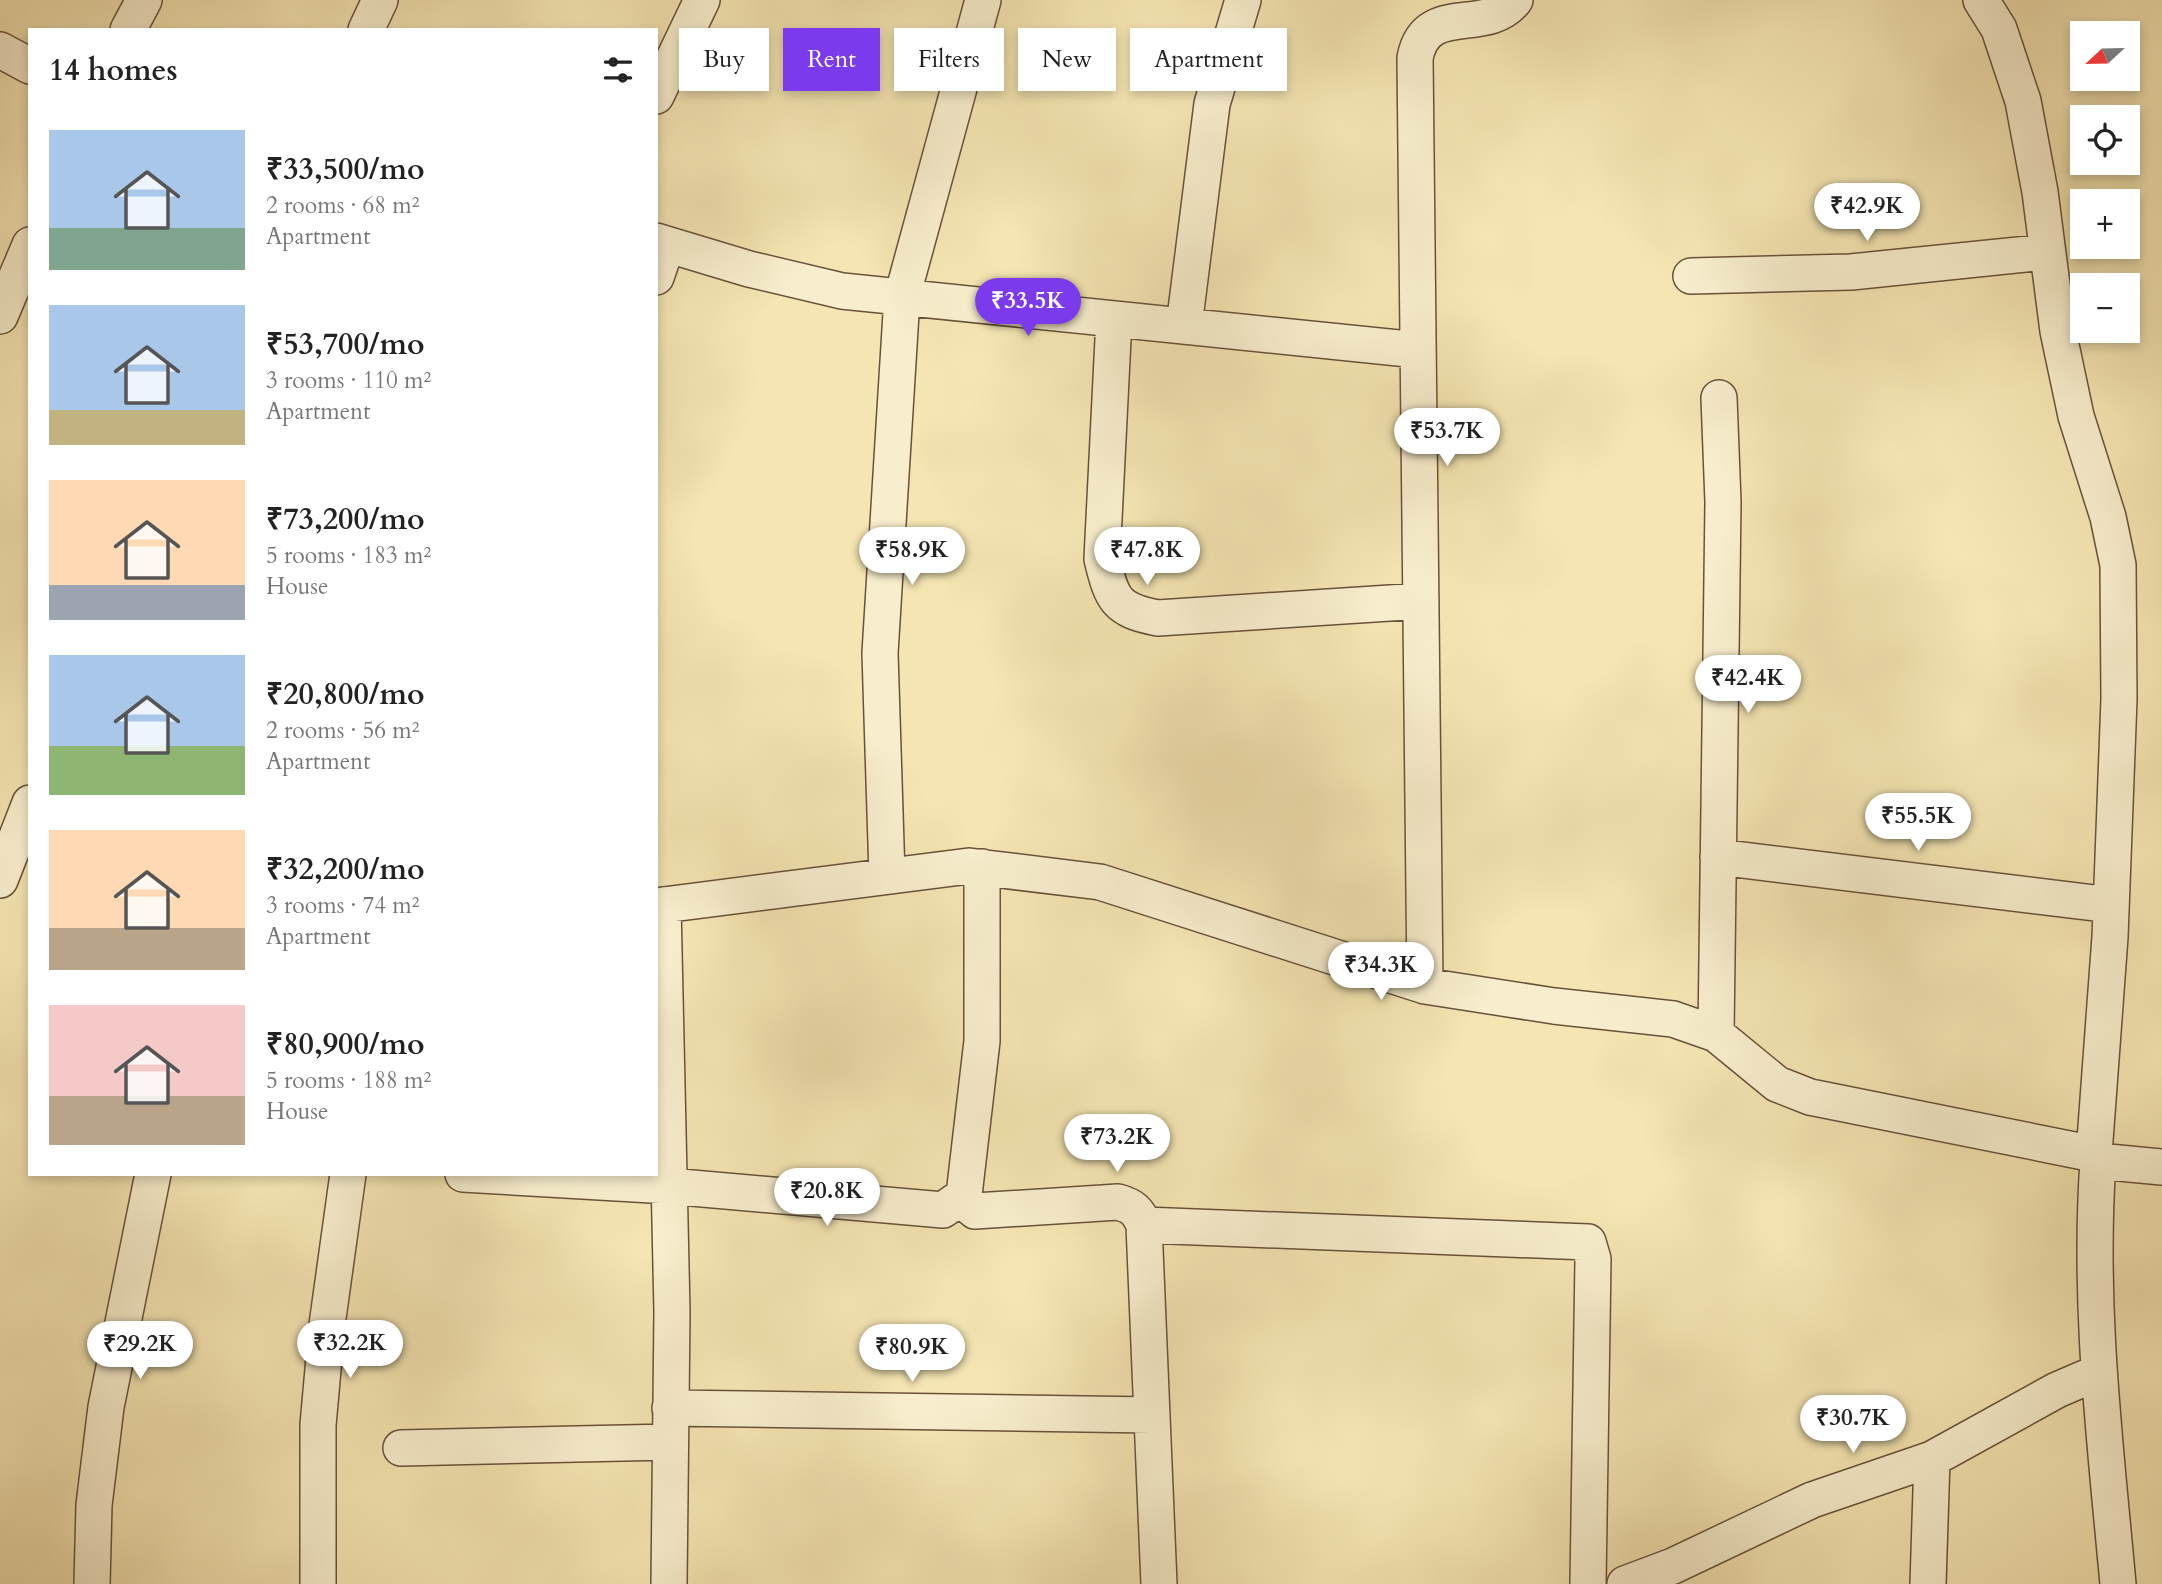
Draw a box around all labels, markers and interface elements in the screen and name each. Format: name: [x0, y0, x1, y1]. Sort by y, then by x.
north arrow: [2070, 21, 2140, 91]
map controls: [2070, 21, 2140, 343]
chip: Buy: [679, 28, 769, 91]
chip: Rent: [783, 28, 880, 91]
chip: Filters: [894, 28, 1004, 91]
chip: New: [1018, 28, 1116, 91]
chip: Apartment: [1130, 28, 1287, 91]
text: 14 homes: [49, 50, 178, 91]
icon: filters: [599, 51, 637, 89]
button: locate: [2070, 105, 2140, 175]
text: ₹33,500/mo: [266, 149, 425, 190]
icon: home: [105, 158, 189, 242]
pin: ₹42.9K: [1810, 184, 1924, 243]
button: +: [2070, 189, 2140, 259]
text: 2 rooms · 68 m²: [266, 190, 419, 221]
text: ₹42.9K: [1830, 190, 1904, 221]
text: Apartment: [266, 221, 370, 252]
button: −: [2070, 273, 2140, 343]
pin: ₹33.5K: [971, 278, 1085, 338]
text: ₹33.5K: [991, 285, 1065, 316]
text: ₹53,700/mo: [266, 324, 425, 365]
icon: home: [105, 333, 189, 417]
text: 3 rooms · 110 m²: [266, 365, 431, 396]
text: Apartment: [266, 396, 370, 427]
pin: ₹53.7K: [1390, 408, 1504, 468]
text: ₹53.7K: [1410, 415, 1484, 446]
text: ₹73,200/mo: [266, 499, 425, 540]
icon: home: [105, 508, 189, 592]
pin: ₹58.9K: [855, 528, 969, 587]
pin: ₹47.8K: [1090, 528, 1204, 587]
text: ₹58.9K: [875, 534, 949, 565]
text: ₹47.8K: [1110, 534, 1184, 565]
text: 5 rooms · 183 m²: [266, 540, 431, 571]
text: House: [266, 571, 328, 602]
pin: ₹42.4K: [1691, 656, 1805, 715]
text: ₹42.4K: [1711, 662, 1785, 693]
text: ₹20,800/mo: [266, 674, 425, 715]
icon: home: [105, 683, 189, 767]
text: 2 rooms · 56 m²: [266, 715, 419, 746]
text: Apartment: [266, 746, 370, 777]
pin: ₹55.5K: [1861, 794, 1975, 853]
text: ₹55.5K: [1881, 800, 1955, 831]
text: ₹32,200/mo: [266, 849, 425, 890]
icon: home: [105, 858, 189, 942]
text: 3 rooms · 74 m²: [266, 890, 419, 921]
text: Apartment: [266, 921, 370, 952]
pin: ₹34.3K: [1324, 942, 1438, 1002]
text: ₹34.3K: [1344, 949, 1418, 980]
text: ₹80,900/mo: [266, 1024, 425, 1065]
icon: home: [105, 1033, 189, 1117]
text: 5 rooms · 188 m²: [266, 1065, 431, 1096]
text: House: [266, 1096, 328, 1127]
pin: ₹73.2K: [1060, 1114, 1174, 1174]
text: ₹73.2K: [1080, 1121, 1154, 1152]
pin: ₹20.8K: [770, 1168, 884, 1228]
text: ₹20.8K: [790, 1175, 864, 1206]
pin: ₹32.2K: [293, 1320, 407, 1380]
pin: ₹29.2K: [83, 1322, 197, 1381]
pin: ₹80.9K: [855, 1324, 969, 1384]
text: ₹32.2K: [313, 1327, 387, 1358]
text: ₹29.2K: [103, 1328, 177, 1359]
text: ₹80.9K: [875, 1331, 949, 1362]
pin: ₹30.7K: [1796, 1396, 1910, 1455]
text: ₹30.7K: [1816, 1402, 1890, 1433]

